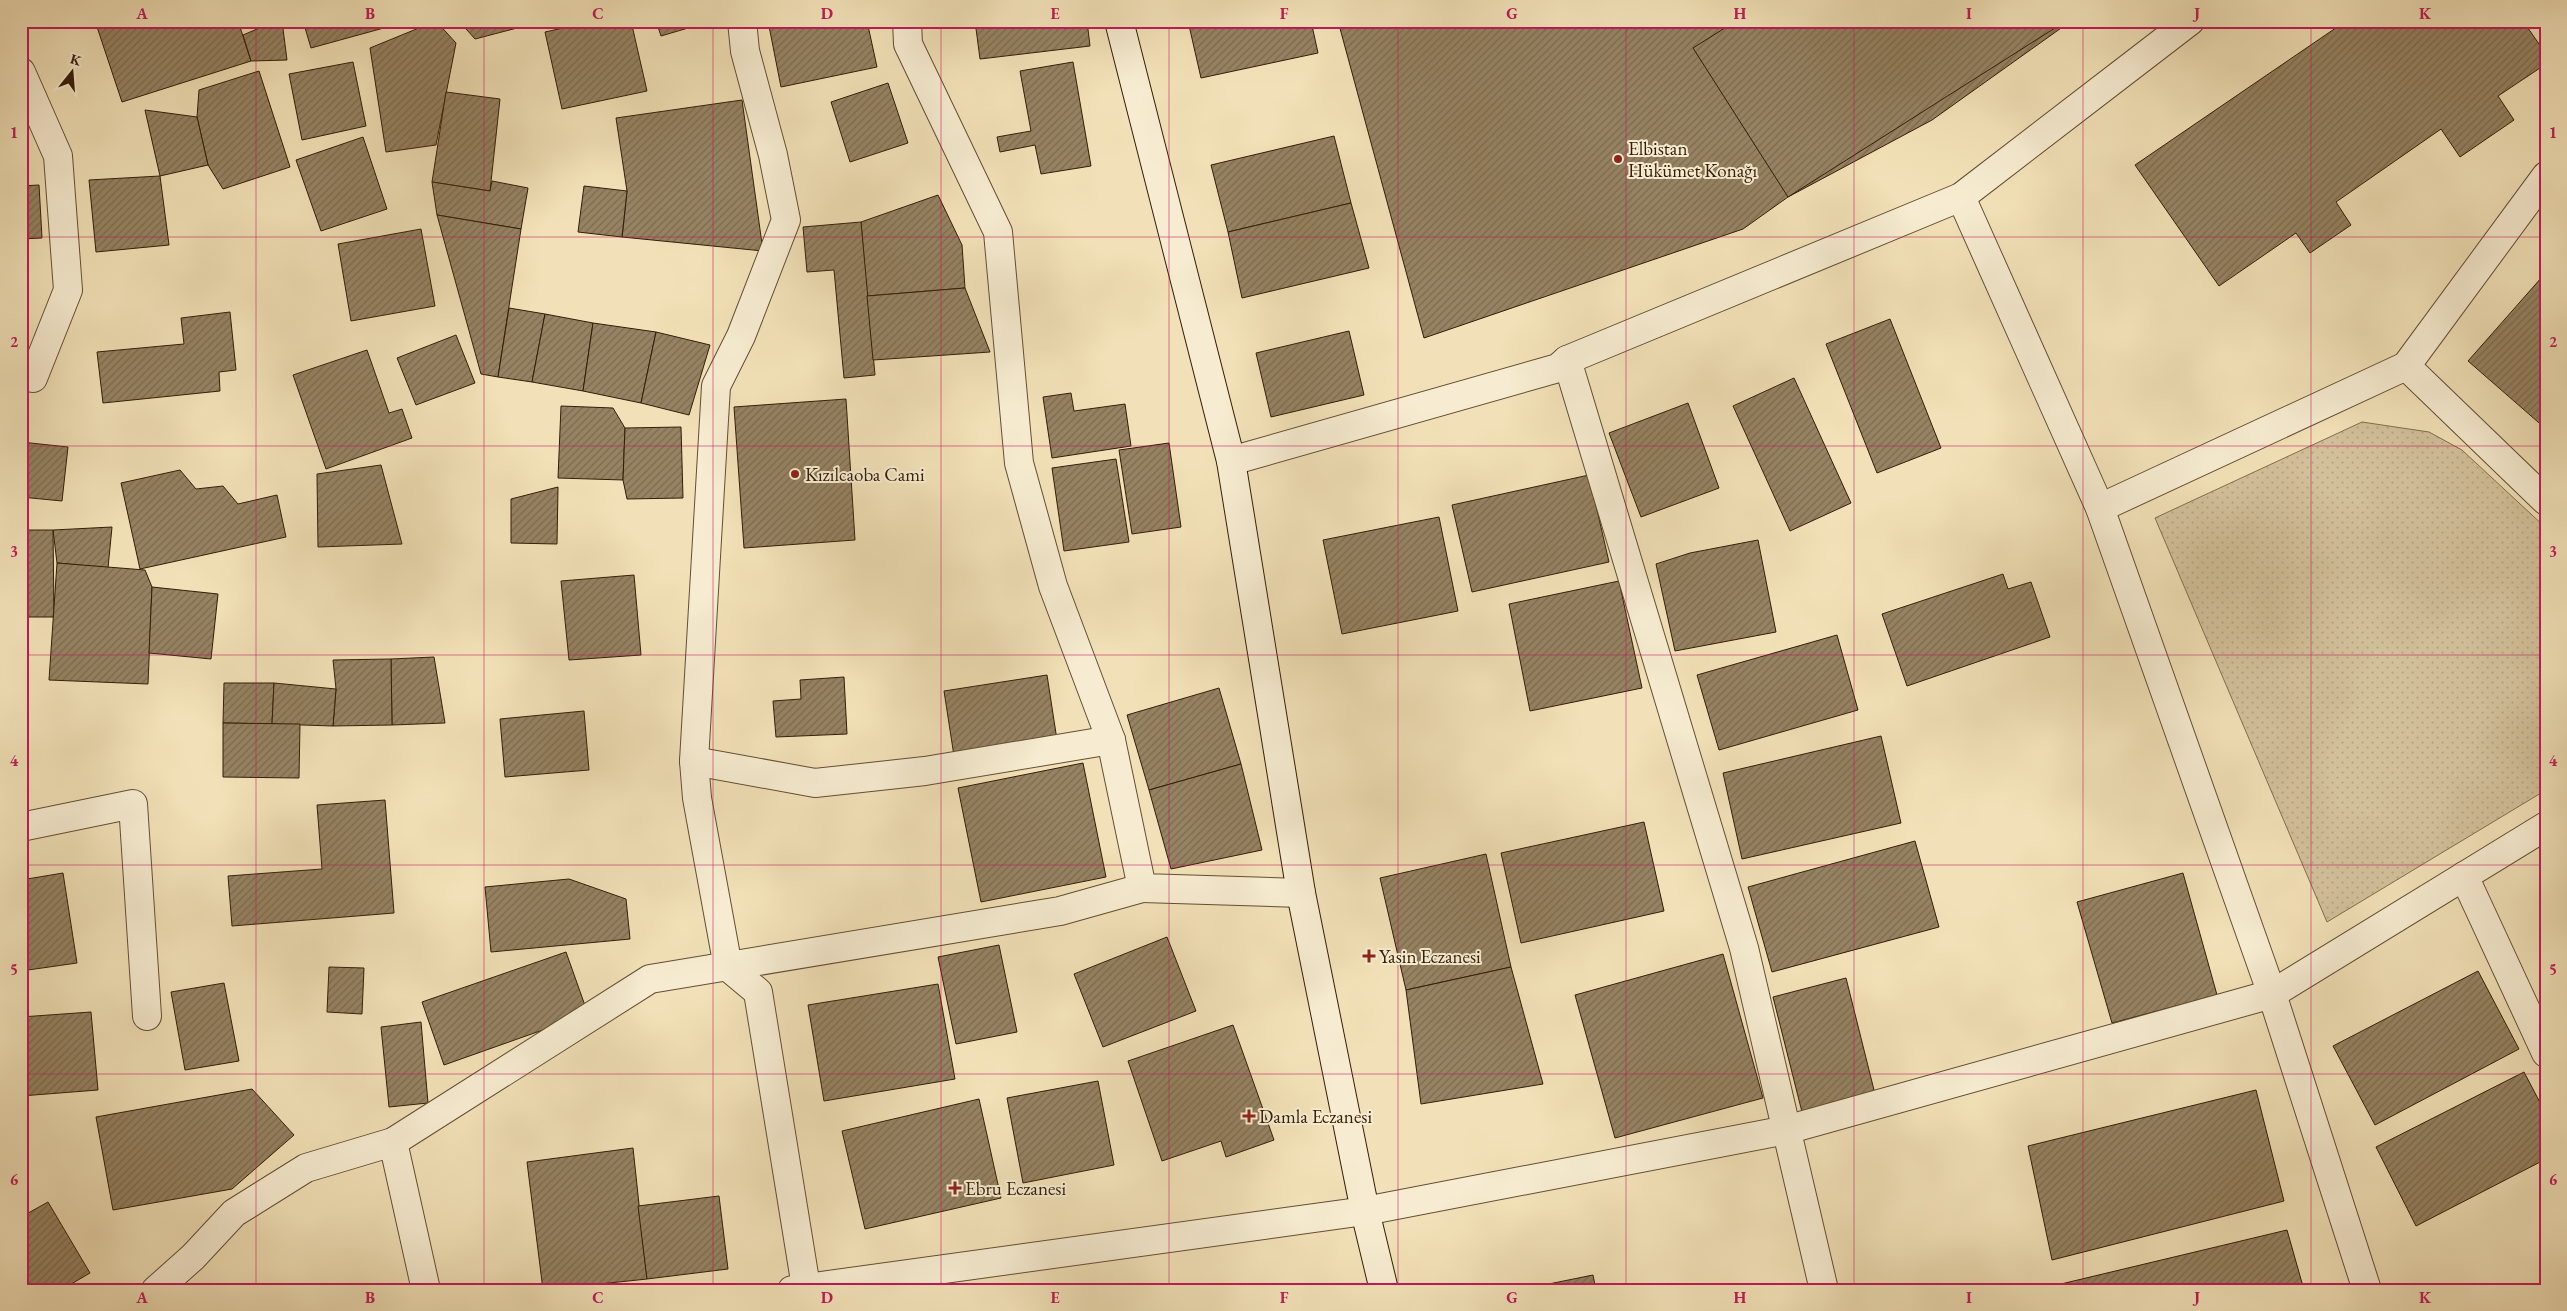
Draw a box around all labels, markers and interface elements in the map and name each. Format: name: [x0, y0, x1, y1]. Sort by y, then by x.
text: A: [135, 3, 148, 24]
text: B: [365, 3, 375, 24]
text: C: [592, 3, 604, 24]
text: D: [821, 3, 833, 24]
text: E: [1050, 3, 1060, 24]
text: F: [1280, 3, 1289, 24]
text: G: [1506, 3, 1518, 24]
text: H: [1734, 3, 1747, 24]
text: I: [1966, 3, 1972, 24]
text: J: [2192, 3, 2200, 24]
text: K: [2419, 3, 2432, 24]
north arrow: [48, 48, 98, 98]
text: K: [68, 49, 84, 70]
text: 1: [10, 122, 18, 143]
text: 1: [2549, 122, 2557, 143]
place label: Elbistan Hükümet Konağı: [1628, 136, 1758, 183]
marker: Elbistan Hükümet Konağı: [1612, 153, 1624, 165]
text: 2: [10, 331, 19, 352]
text: 2: [2549, 331, 2558, 352]
place label: Kızılcaoba Cami: [805, 462, 925, 487]
marker: Kızılcaoba Cami: [789, 468, 801, 480]
text: 3: [10, 541, 18, 562]
text: 3: [2549, 541, 2557, 562]
text: 4: [10, 750, 19, 771]
text: 4: [2549, 750, 2558, 771]
place label: Yasin Eczanesi: [1379, 944, 1481, 969]
marker: Yasin Eczanesi: [1363, 950, 1375, 962]
text: 5: [10, 959, 18, 980]
text: 5: [2549, 959, 2557, 980]
place label: Damla Eczanesi: [1259, 1104, 1372, 1129]
marker: Damla Eczanesi: [1243, 1110, 1255, 1122]
text: 6: [10, 1169, 19, 1190]
text: 6: [2549, 1169, 2558, 1190]
place label: Ebru Eczanesi: [965, 1176, 1066, 1201]
marker: Ebru Eczanesi: [949, 1182, 961, 1194]
text: A: [135, 1287, 148, 1308]
text: B: [365, 1287, 375, 1308]
text: C: [592, 1287, 604, 1308]
text: D: [821, 1287, 833, 1308]
text: E: [1050, 1287, 1060, 1308]
text: F: [1280, 1287, 1289, 1308]
text: G: [1506, 1287, 1518, 1308]
text: H: [1734, 1287, 1747, 1308]
text: I: [1966, 1287, 1972, 1308]
text: J: [2192, 1287, 2200, 1308]
text: K: [2419, 1287, 2432, 1308]

